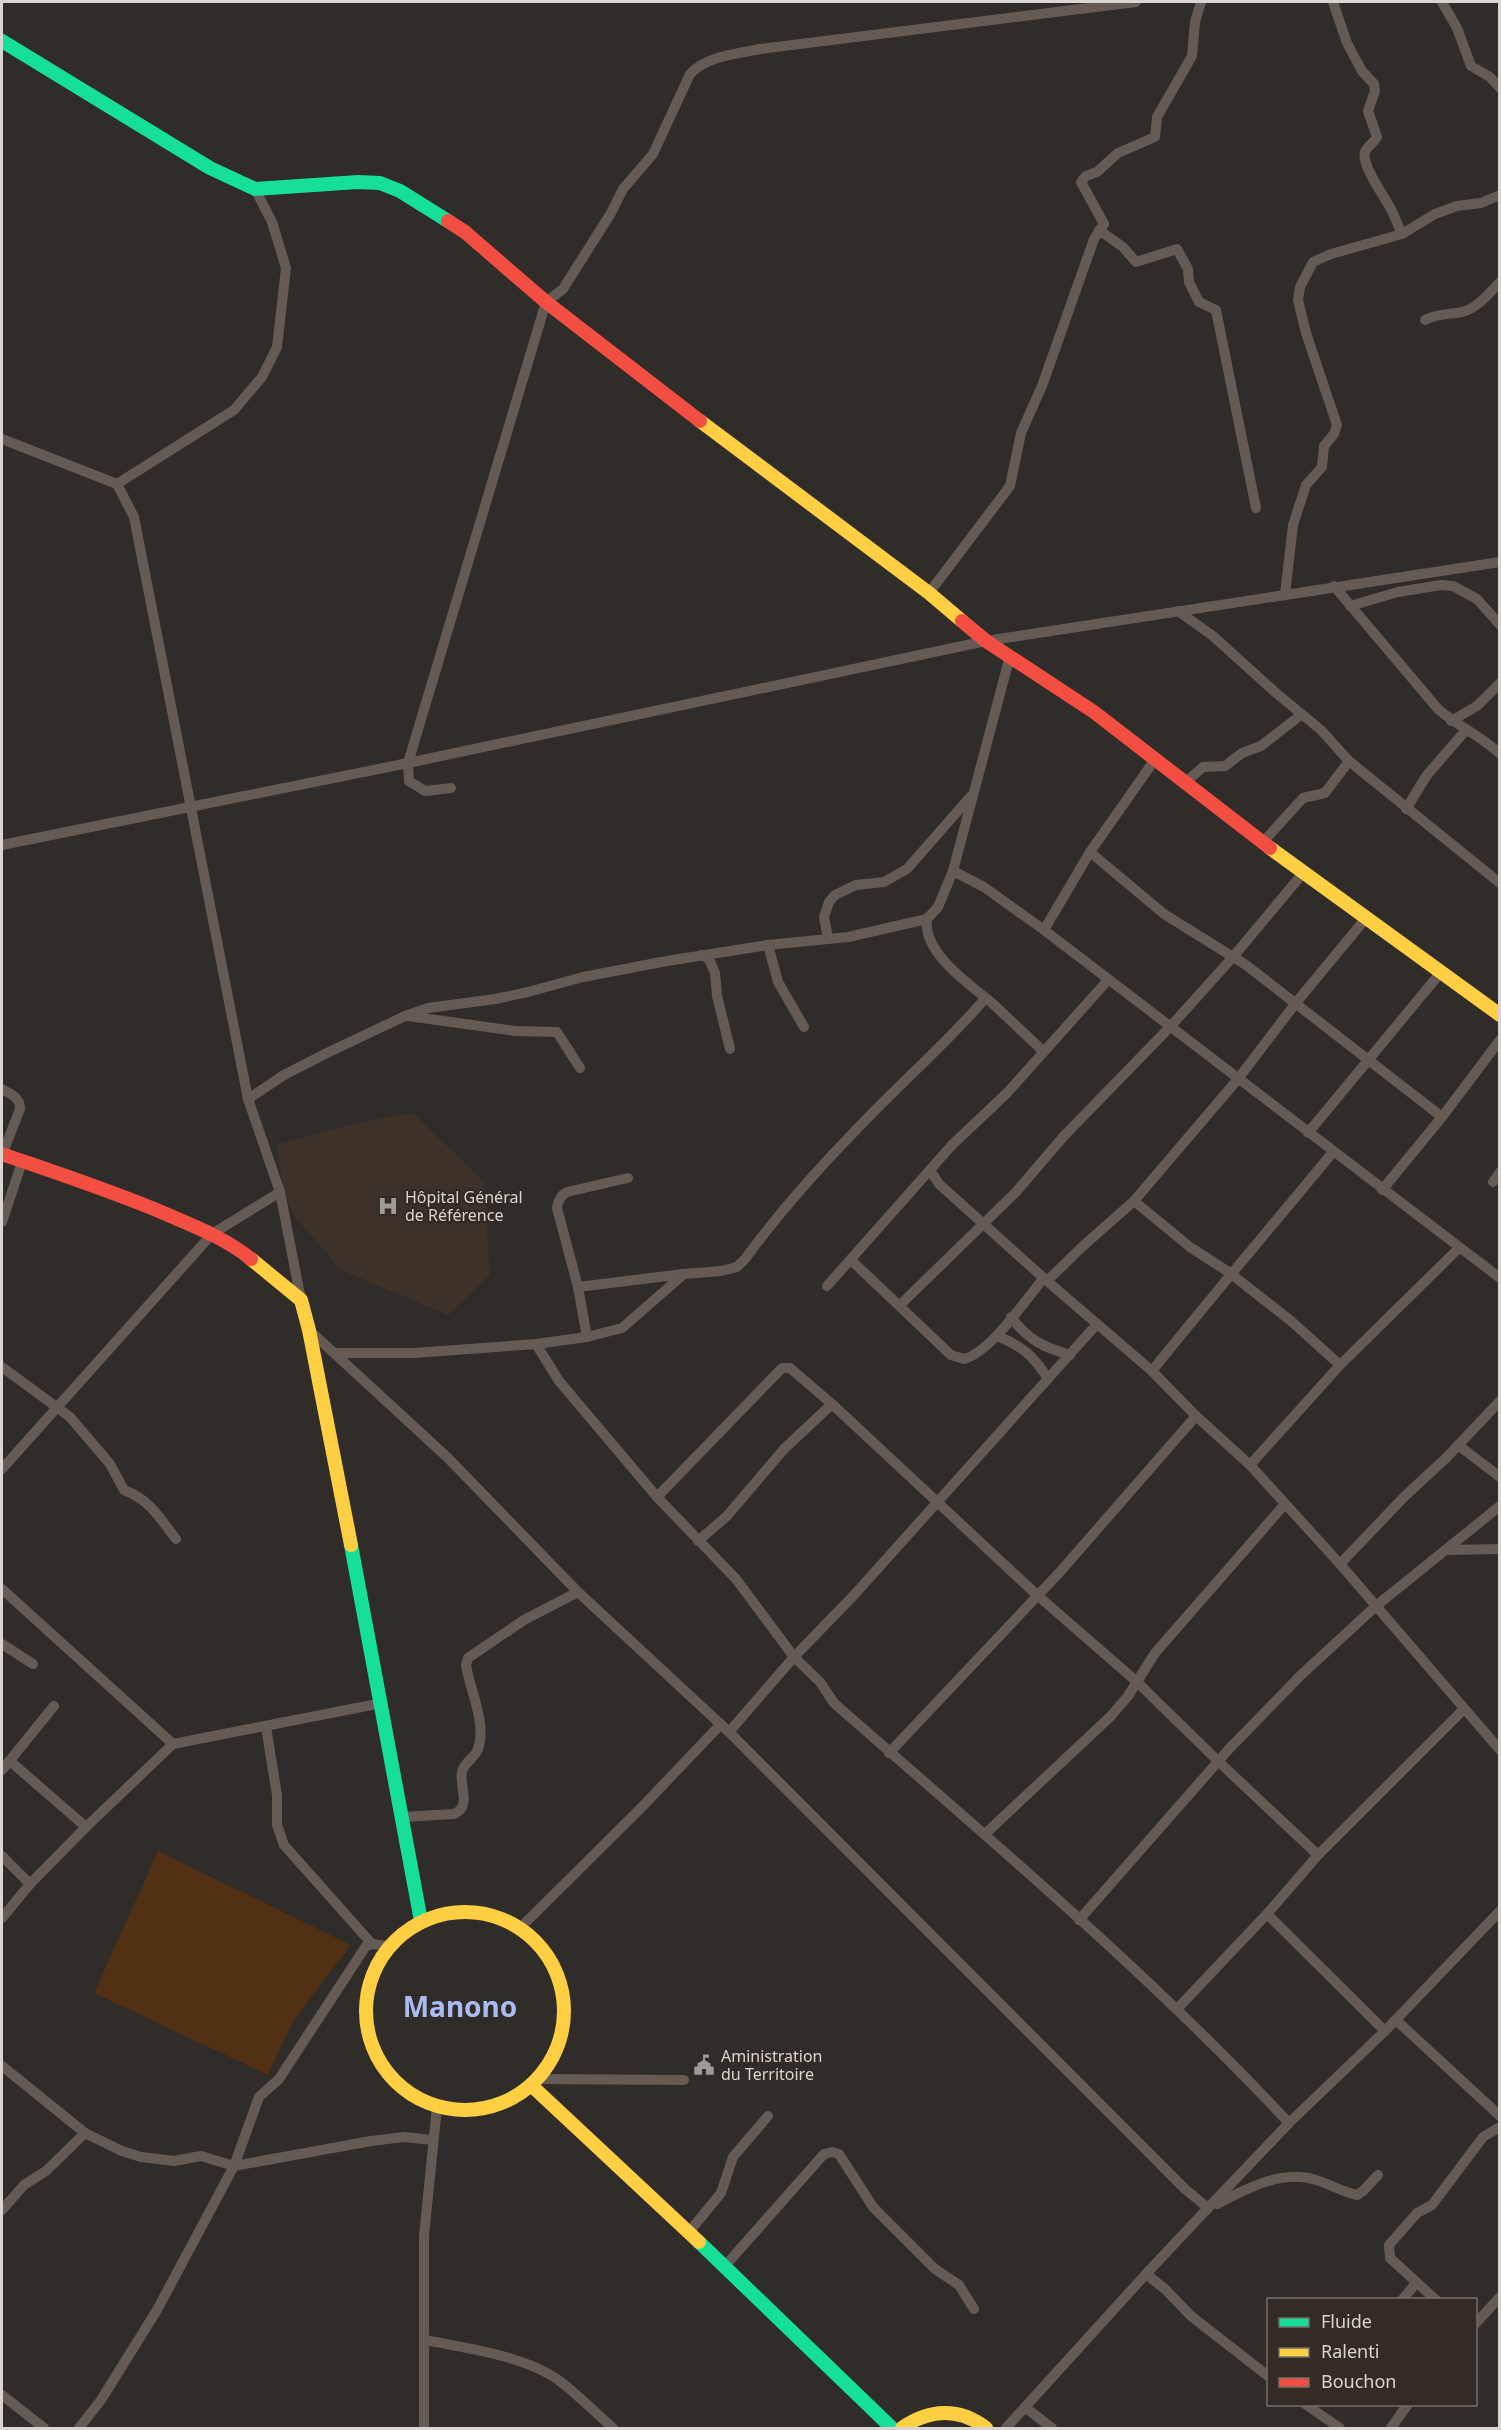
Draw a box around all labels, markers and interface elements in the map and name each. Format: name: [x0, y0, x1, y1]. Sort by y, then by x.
place label: Hôpital Général de Référence: [405, 1186, 523, 1226]
hospital icon: Hôpital Général de Référence: [376, 1194, 400, 1218]
district label: Manono: [403, 1987, 517, 2025]
place label: Aministration du Territoire: [721, 2045, 823, 2085]
public building icon: Aministration du Territoire: [692, 2053, 716, 2077]
legend: [1267, 2298, 1477, 2406]
text: Fluide: [1321, 2309, 1372, 2333]
text: Ralenti: [1321, 2339, 1379, 2363]
text: Bouchon: [1321, 2369, 1397, 2393]

